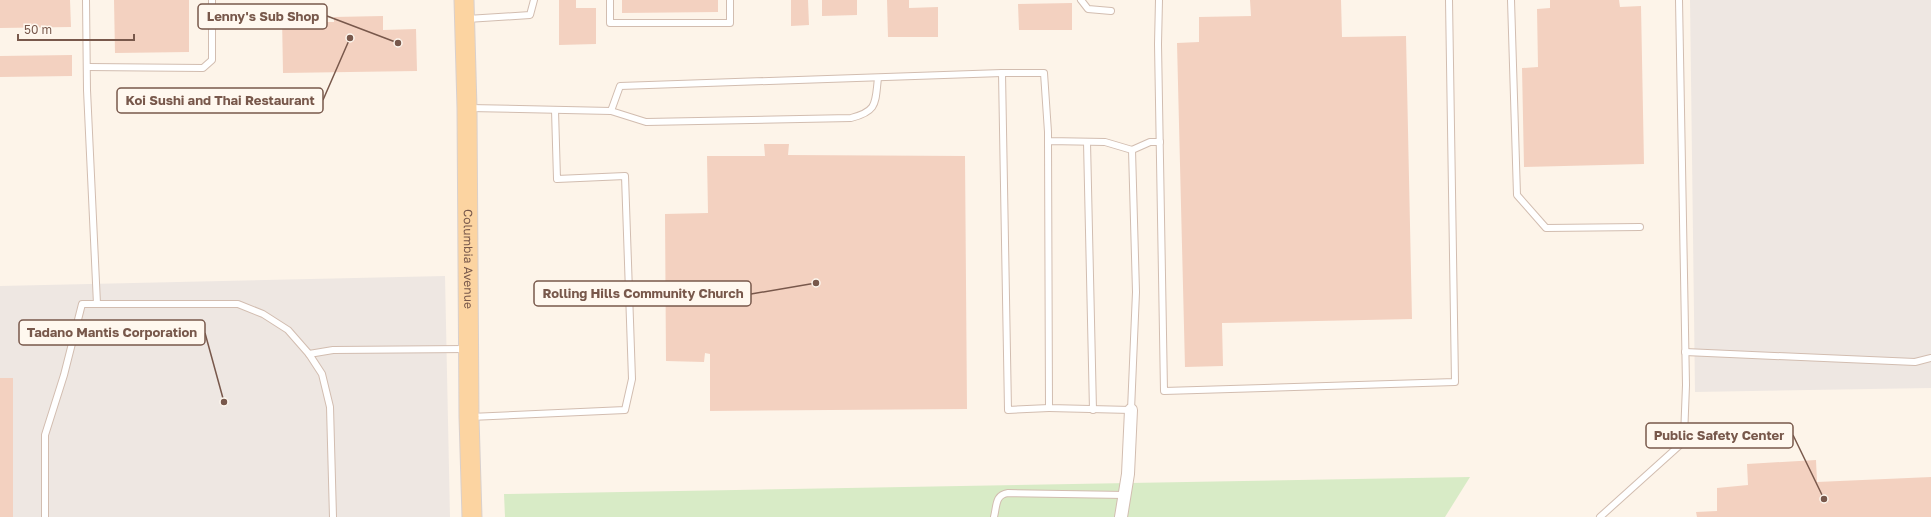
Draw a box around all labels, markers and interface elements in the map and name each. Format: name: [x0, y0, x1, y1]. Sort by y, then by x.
callout: Lenny's Sub Shop: [198, 4, 327, 29]
text: Lenny's Sub Shop: [207, 8, 319, 24]
scale bar: [18, 16, 134, 42]
text: 50 m: [24, 22, 52, 37]
callout: Koi Sushi and Thai Restaurant: [117, 88, 323, 113]
text: Koi Sushi and Thai Restaurant: [125, 92, 315, 108]
street label: Columbia Avenue: [461, 209, 476, 309]
callout: Rolling Hills Community Church: [534, 281, 751, 306]
text: Rolling Hills Community Church: [542, 285, 744, 301]
callout: Tadano Mantis Corporation: [19, 320, 205, 345]
text: Tadano Mantis Corporation: [27, 324, 197, 340]
callout: Public Safety Center: [1646, 423, 1793, 448]
text: Public Safety Center: [1654, 427, 1784, 443]

